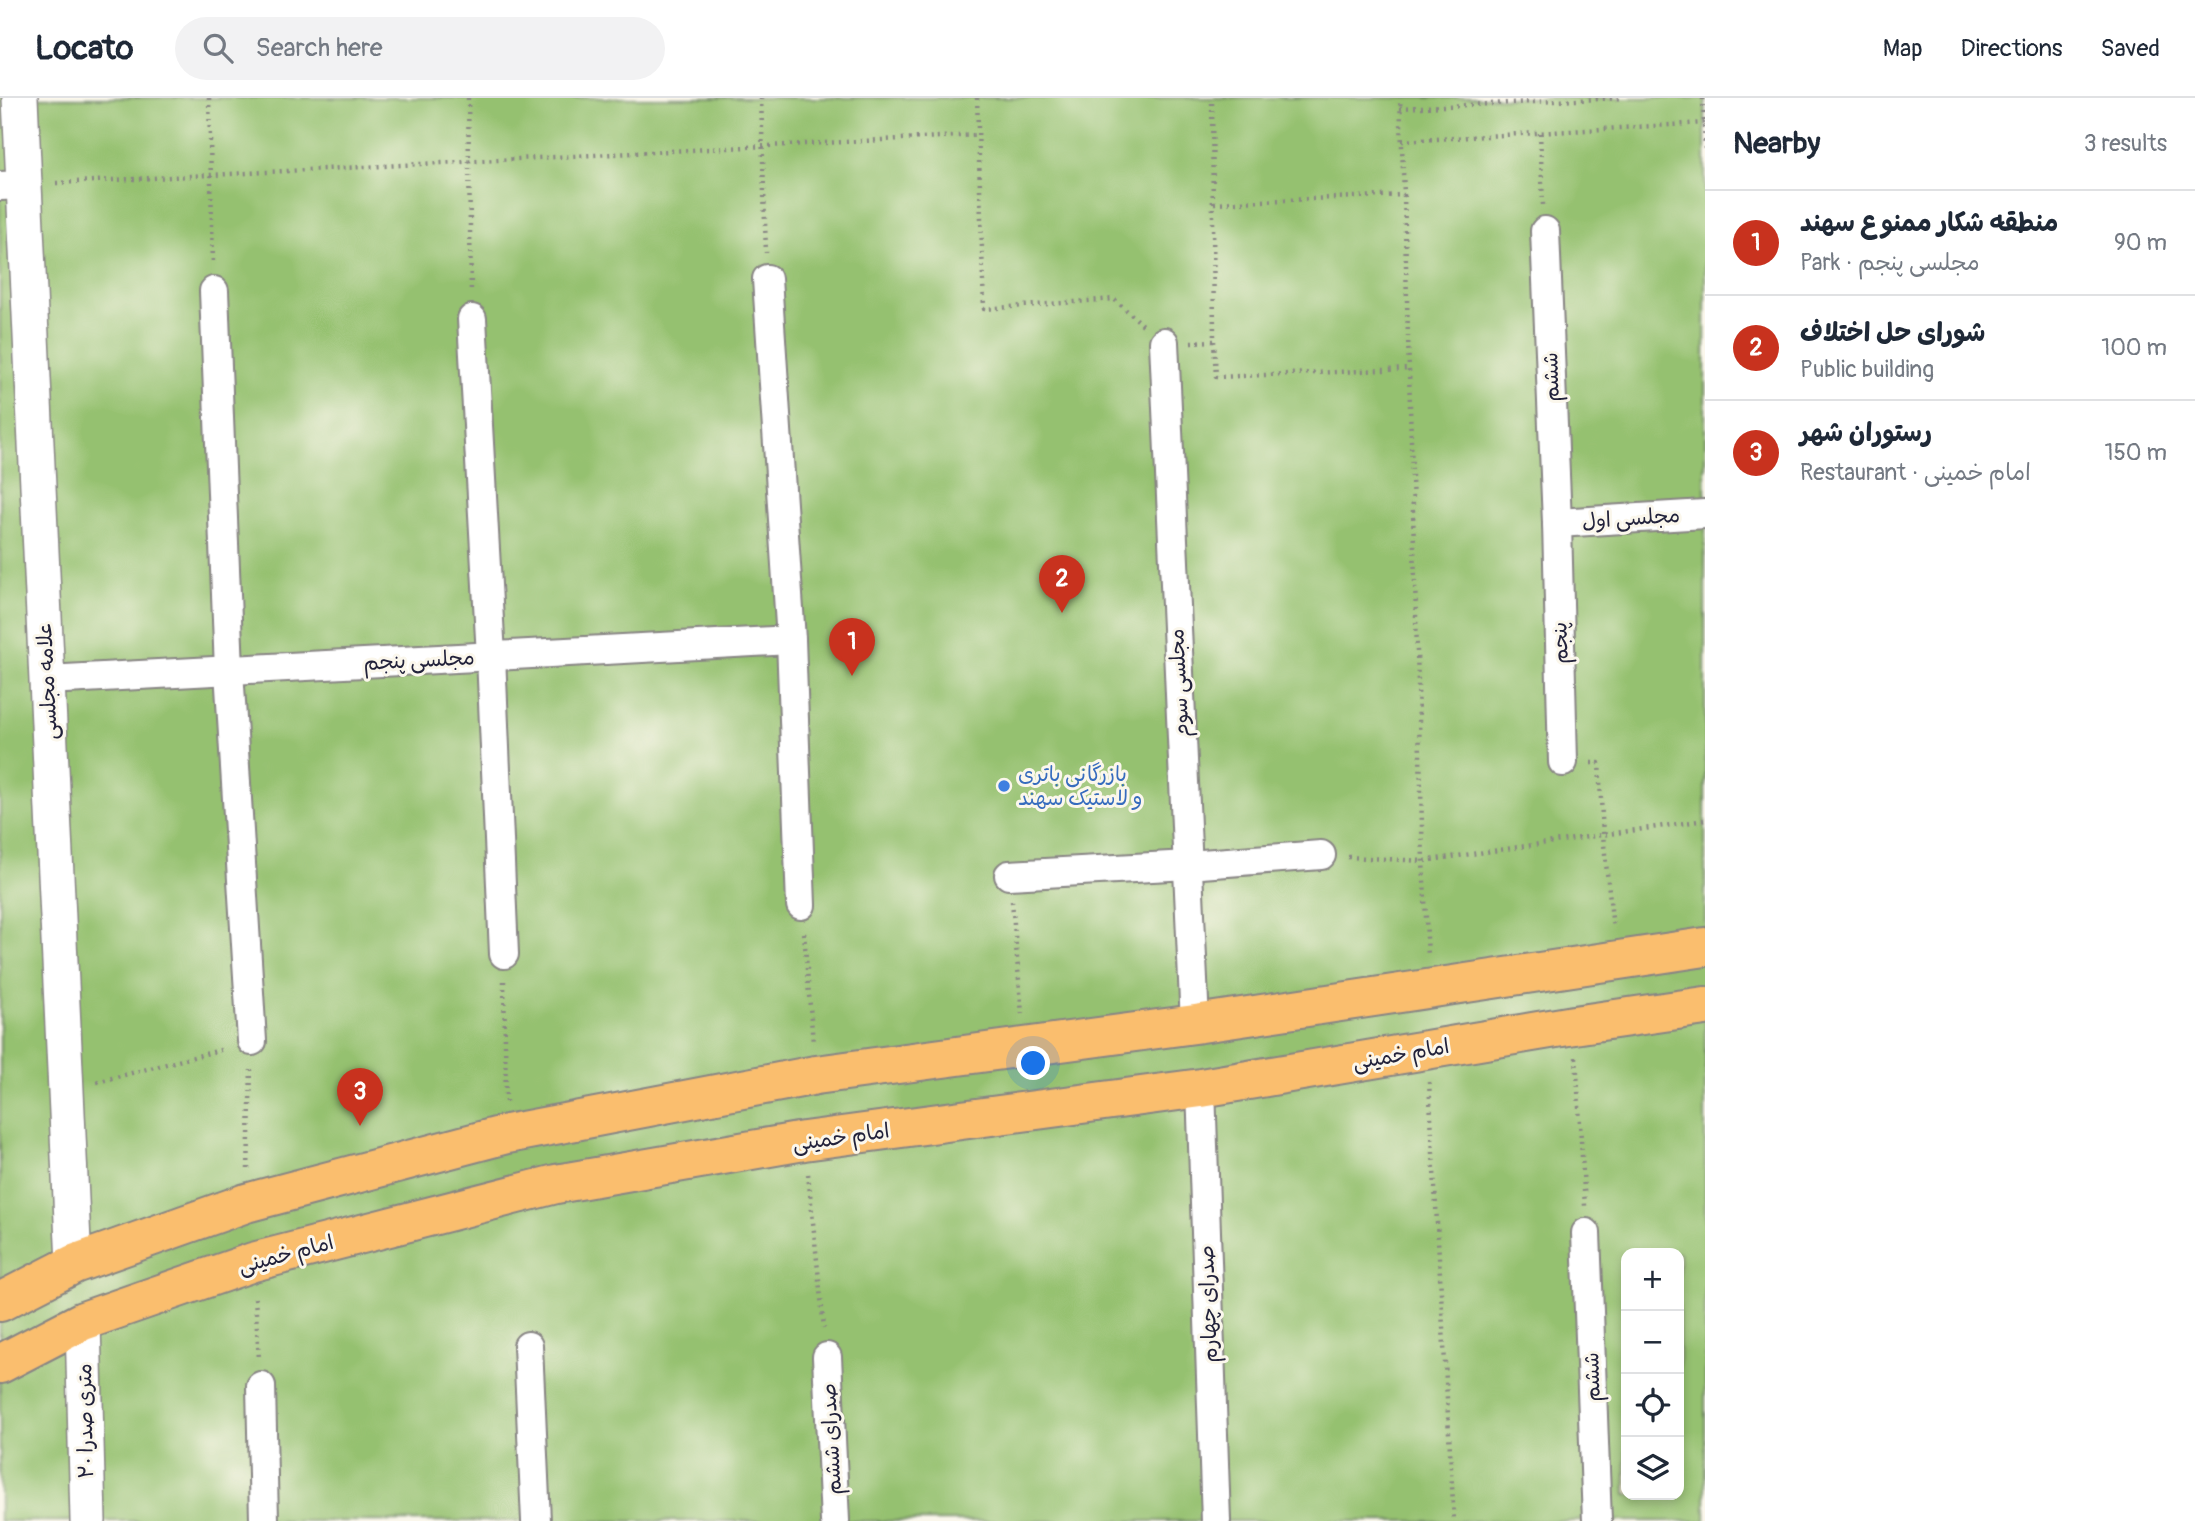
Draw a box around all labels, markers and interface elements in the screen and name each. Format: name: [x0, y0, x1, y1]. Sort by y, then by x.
search box: [175, 17, 665, 80]
text: Locato: [35, 28, 133, 69]
icon: search: [199, 29, 237, 67]
text: Search here: [255, 32, 382, 64]
text: Map: [1883, 34, 1923, 63]
text: Directions: [1961, 34, 2062, 63]
text: Saved: [2100, 34, 2160, 63]
text: Nearby: [1733, 125, 1820, 162]
text: 3 results: [2084, 129, 2167, 158]
text: منطقه شکار ممنوع سهند: [1800, 207, 2058, 239]
text: 1: [1752, 228, 1761, 257]
text: 90 m: [2114, 228, 2167, 257]
text: Park · مجلسی پنجم: [1800, 248, 1980, 277]
text: شورای حل اختلاف: [1800, 317, 1985, 349]
text: 2: [1750, 333, 1762, 362]
text: 100 m: [2101, 333, 2167, 362]
street label: ششم: [1537, 352, 1568, 402]
text: Public building: [1800, 355, 1934, 384]
text: رستوران شهر: [1800, 417, 1932, 449]
text: 3: [1750, 438, 1762, 467]
text: 150 m: [2104, 438, 2167, 467]
text: Restaurant · امام خمینی: [1800, 458, 2031, 487]
street label: مجلسی اول: [1581, 502, 1681, 535]
pin: 2: [1039, 555, 1085, 613]
pin: 1: [829, 618, 875, 676]
street label: علامه مجلسی: [31, 621, 64, 741]
street label: پنجم: [1546, 621, 1577, 665]
street label: مجلسی سوم: [1163, 628, 1198, 738]
street label: مجلسی پنجم: [363, 644, 475, 679]
place label: بازرگانی باتری و لاستیک سهند: [1018, 761, 1142, 812]
marker: بازرگانی باتری و لاستیک سهند: [996, 778, 1012, 794]
street label: امام خمینی: [1351, 1033, 1452, 1078]
your location: [1016, 1046, 1050, 1080]
pin: 3: [337, 1068, 383, 1126]
street label: امام خمینی: [791, 1117, 892, 1160]
street label: امام خمینی: [235, 1229, 337, 1282]
street label: صدرای چهارم: [1193, 1245, 1226, 1363]
map controls: [1621, 1248, 1684, 1500]
button: +: [1621, 1248, 1684, 1311]
button: −: [1621, 1311, 1684, 1374]
street label: ششم: [1578, 1352, 1609, 1402]
street label: ۲۰ متری صدرا: [71, 1363, 100, 1479]
button: locate: [1621, 1374, 1684, 1437]
street label: صدرای ششم: [815, 1382, 850, 1496]
button: layers: [1621, 1437, 1684, 1500]

